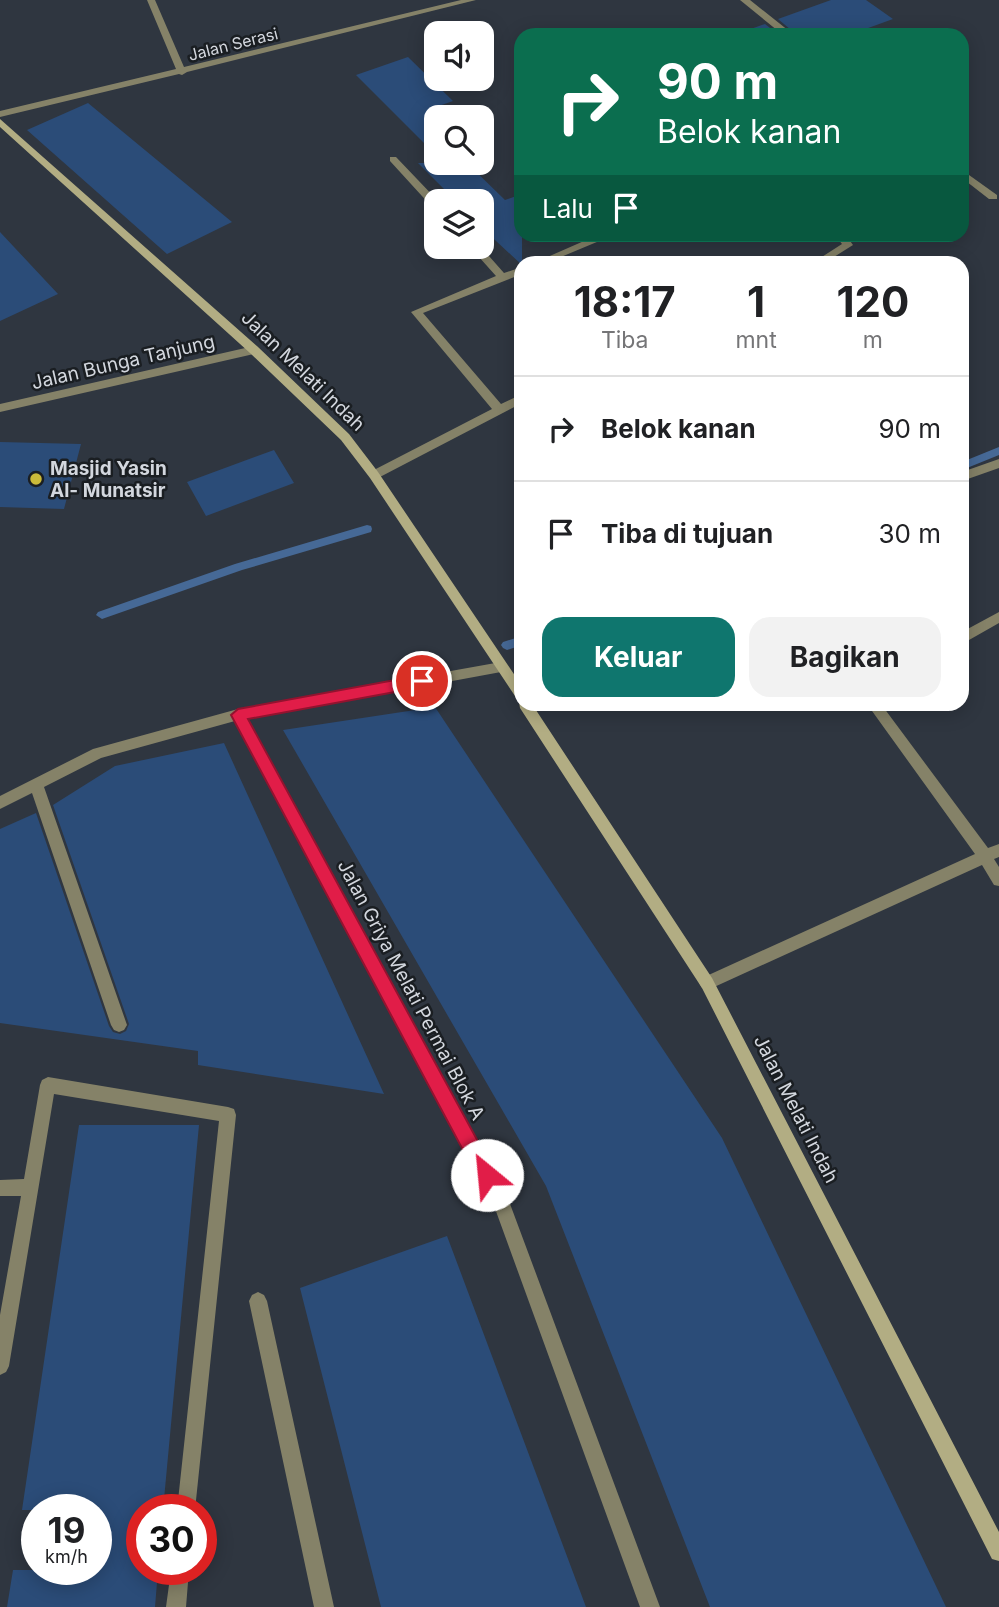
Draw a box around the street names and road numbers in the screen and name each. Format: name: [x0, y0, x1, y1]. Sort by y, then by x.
street label: Jalan Serasi: [186, 23, 280, 65]
street label: Jalan Melati Indah: [236, 306, 370, 436]
street label: Jalan Bunga Tanjung: [29, 330, 217, 394]
street label: Jalan Griya Melati Permai Blok A: [333, 856, 489, 1124]
street label: Jalan Melati Indah: [749, 1031, 843, 1187]

